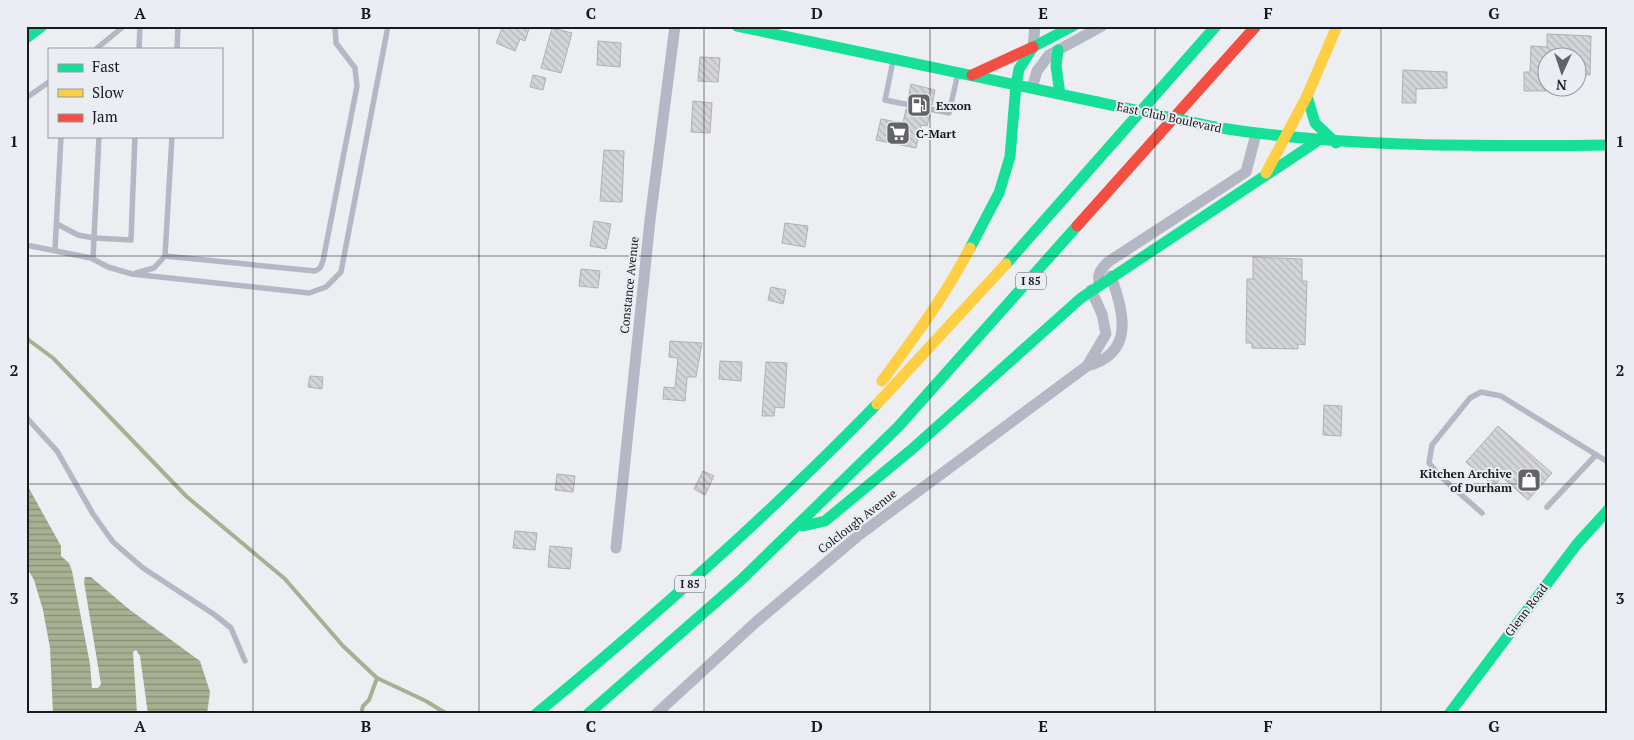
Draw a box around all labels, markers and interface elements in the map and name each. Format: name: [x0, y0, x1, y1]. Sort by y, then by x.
text: A: [134, 2, 146, 24]
text: B: [361, 2, 371, 24]
text: C: [586, 2, 596, 24]
text: D: [811, 2, 823, 24]
text: E: [1038, 2, 1048, 24]
text: F: [1263, 2, 1273, 24]
text: G: [1488, 2, 1500, 24]
legend: [48, 48, 222, 138]
north arrow: [1536, 48, 1586, 98]
text: Fast: [92, 56, 120, 76]
text: N: [1555, 76, 1567, 95]
text: Slow: [92, 82, 125, 102]
fuel station icon: Exxon: [906, 92, 932, 118]
place label: Exxon: [936, 98, 972, 113]
street label: East Club Boulevard: [1115, 99, 1223, 136]
text: Jam: [92, 106, 118, 126]
supermarket icon: C-Mart: [885, 120, 911, 146]
place label: C-Mart: [916, 126, 957, 141]
text: 1: [9, 130, 19, 152]
text: 1: [1615, 130, 1625, 152]
street label: Constance Avenue: [616, 236, 642, 334]
road number: I 85: [1016, 272, 1046, 290]
text: 2: [9, 359, 19, 381]
text: 2: [1615, 359, 1625, 381]
place label: Kitchen Archive of Durham: [1420, 466, 1513, 495]
shop icon: Kitchen Archive of Durham: [1516, 467, 1542, 493]
street label: Colclough Avenue: [815, 486, 899, 556]
road number: I 85: [675, 576, 705, 592]
street label: Glenn Road: [1501, 581, 1551, 639]
text: 3: [9, 587, 19, 609]
text: 3: [1615, 587, 1625, 609]
text: A: [134, 715, 146, 737]
text: B: [361, 715, 371, 737]
text: C: [586, 715, 596, 737]
text: D: [811, 715, 823, 737]
text: E: [1038, 715, 1048, 737]
text: F: [1263, 715, 1273, 737]
text: G: [1488, 715, 1500, 737]

